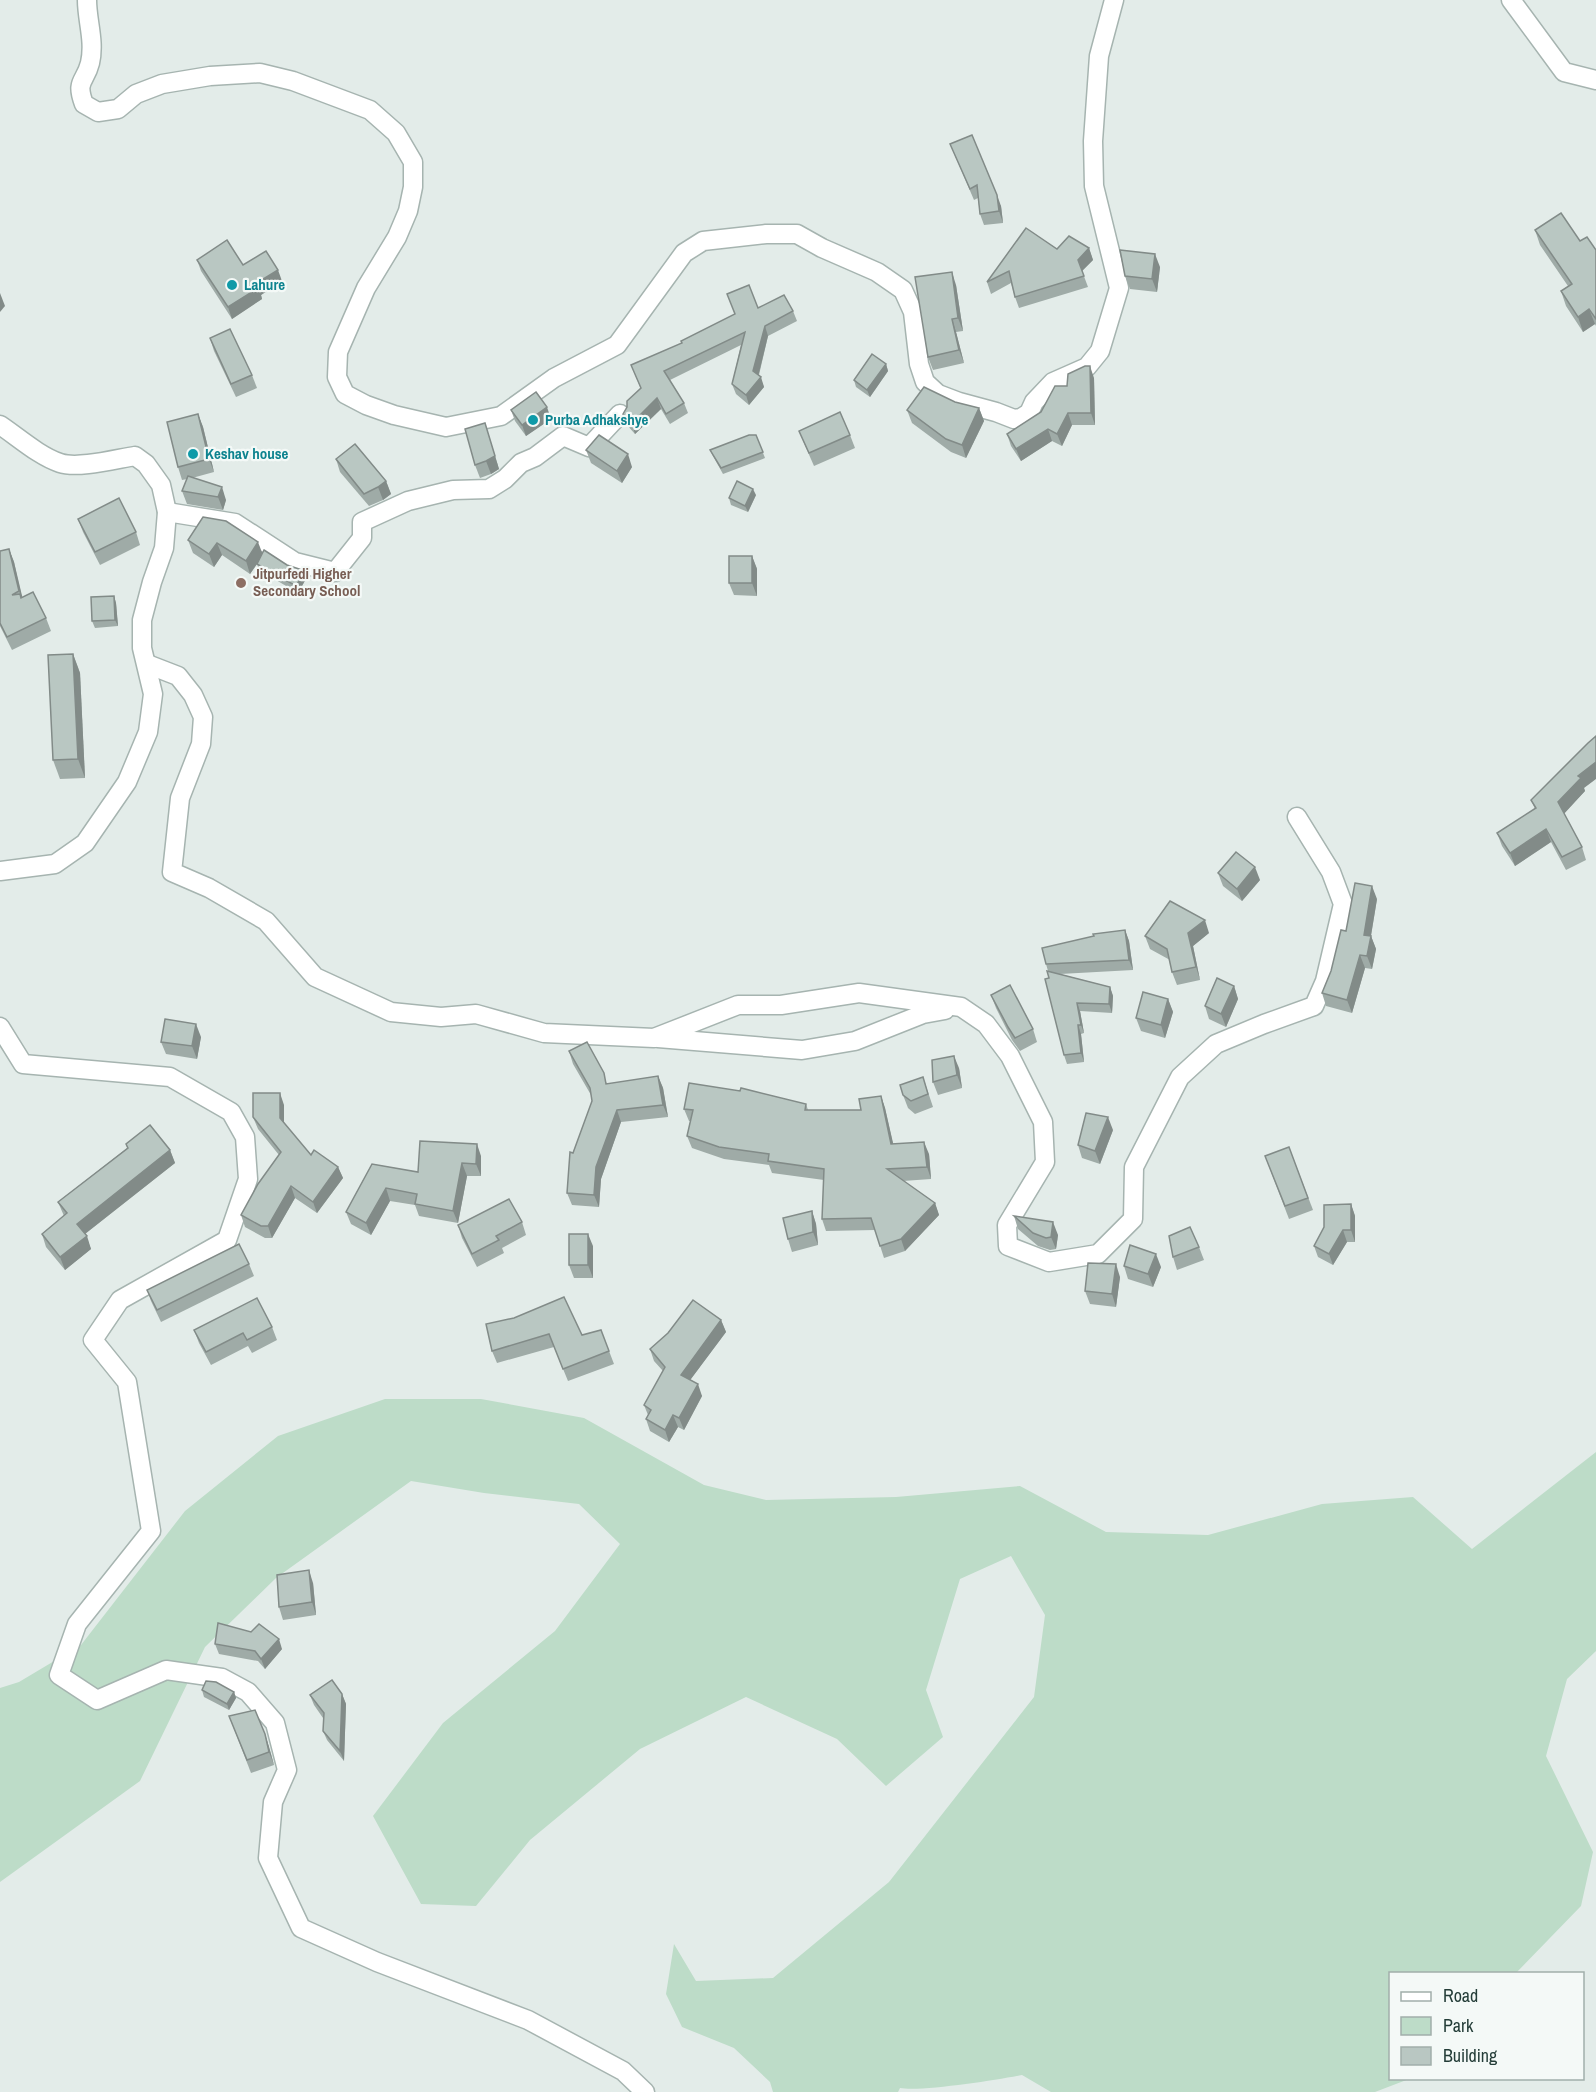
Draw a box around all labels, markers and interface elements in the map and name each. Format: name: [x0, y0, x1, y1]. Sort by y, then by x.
place label: Lahure: [244, 274, 285, 295]
marker: Lahure: [225, 278, 239, 292]
place label: Purba Adhakshye: [545, 409, 649, 430]
marker: Purba Adhakshye: [526, 413, 540, 427]
place label: Keshav house: [205, 443, 289, 464]
marker: Keshav house: [186, 447, 200, 461]
place label: Jitpurfedi Higher Secondary School: [253, 563, 360, 601]
marker: Jitpurfedi Higher Secondary School: [234, 576, 248, 590]
legend: [1389, 1972, 1584, 2080]
text: Road: [1443, 1983, 1478, 2008]
text: Park: [1443, 2013, 1474, 2038]
text: Building: [1443, 2043, 1498, 2068]

